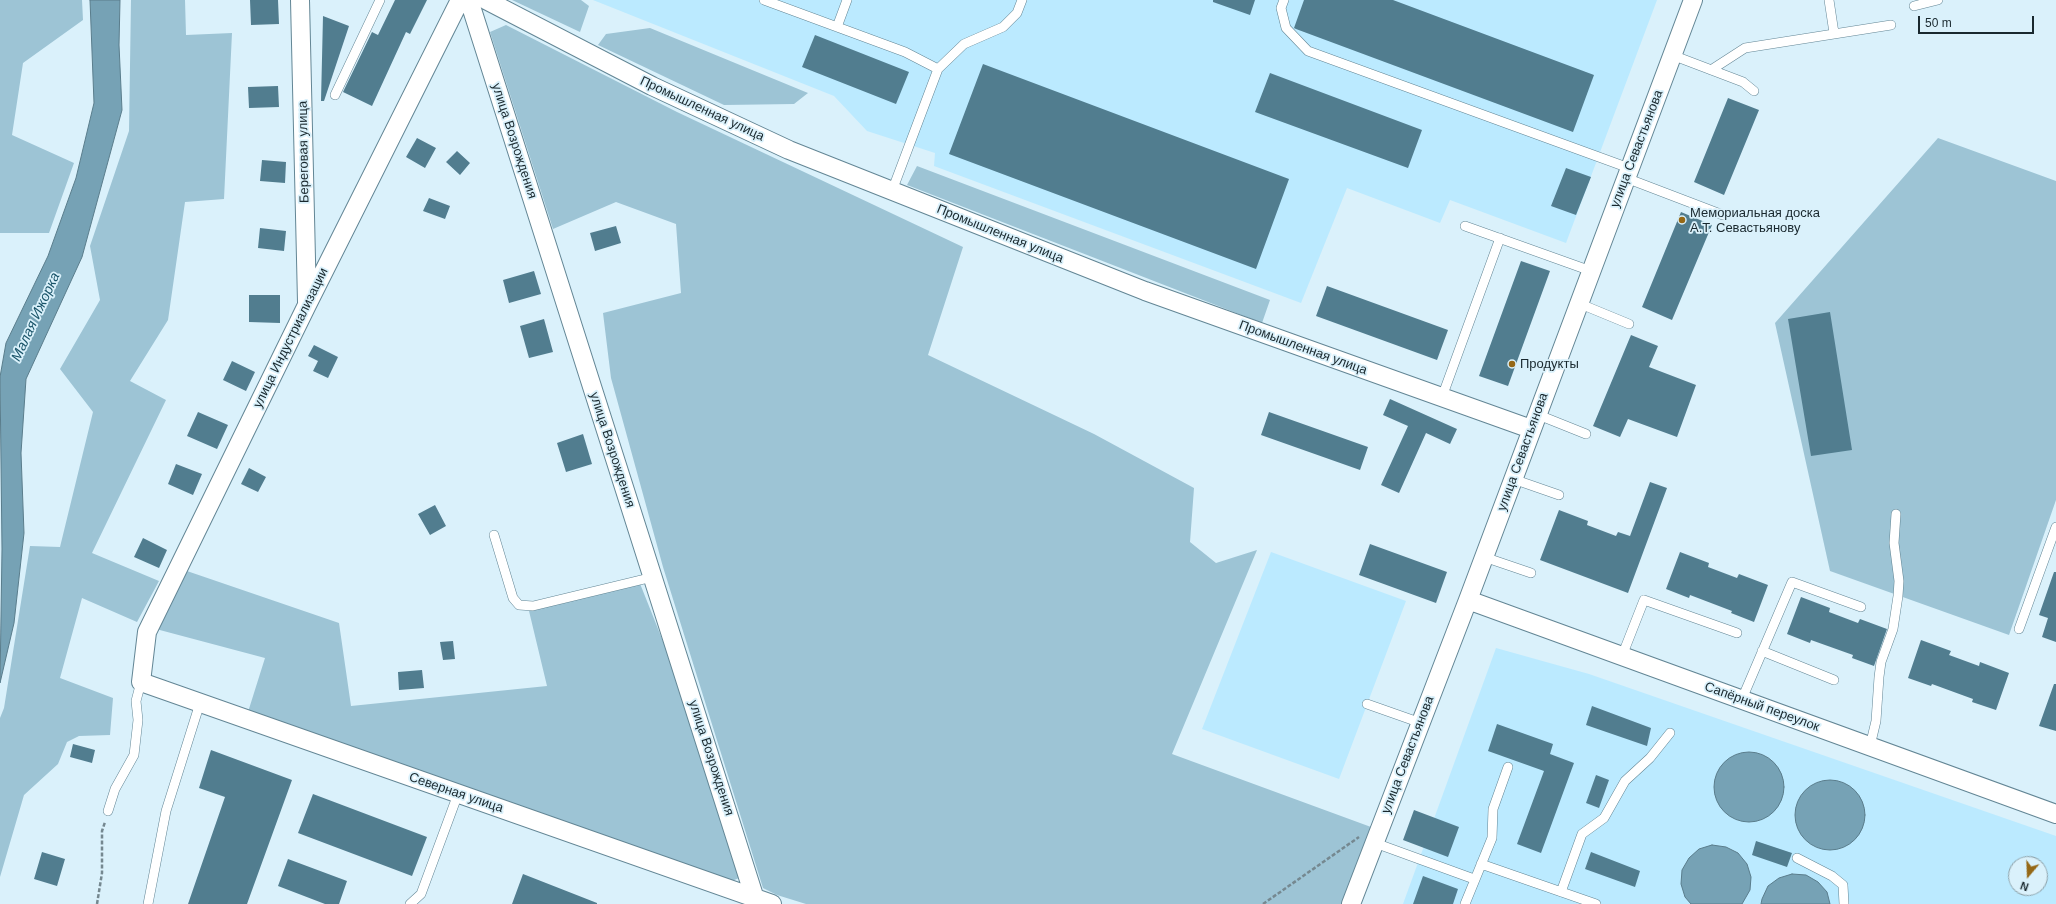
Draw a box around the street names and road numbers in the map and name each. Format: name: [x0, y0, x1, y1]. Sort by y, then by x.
street label: Промышленная улица: [637, 73, 767, 145]
street label: улица Возрождения: [488, 81, 540, 201]
street label: улица Севастьянова: [1607, 88, 1667, 210]
street label: Береговая улица: [295, 101, 313, 203]
street label: Промышленная улица: [934, 201, 1066, 267]
street label: улица Индустриализации: [250, 265, 332, 411]
street label: Промышленная улица: [1237, 318, 1369, 378]
street label: улица Возрождения: [586, 390, 638, 510]
street label: улица Севастьянова: [1494, 391, 1552, 513]
street label: Сапёрный переулок: [1702, 679, 1822, 735]
street label: улица Севастьянова: [1378, 694, 1438, 816]
street label: улица Возрождения: [685, 698, 737, 818]
street label: Северная улица: [407, 770, 505, 816]

